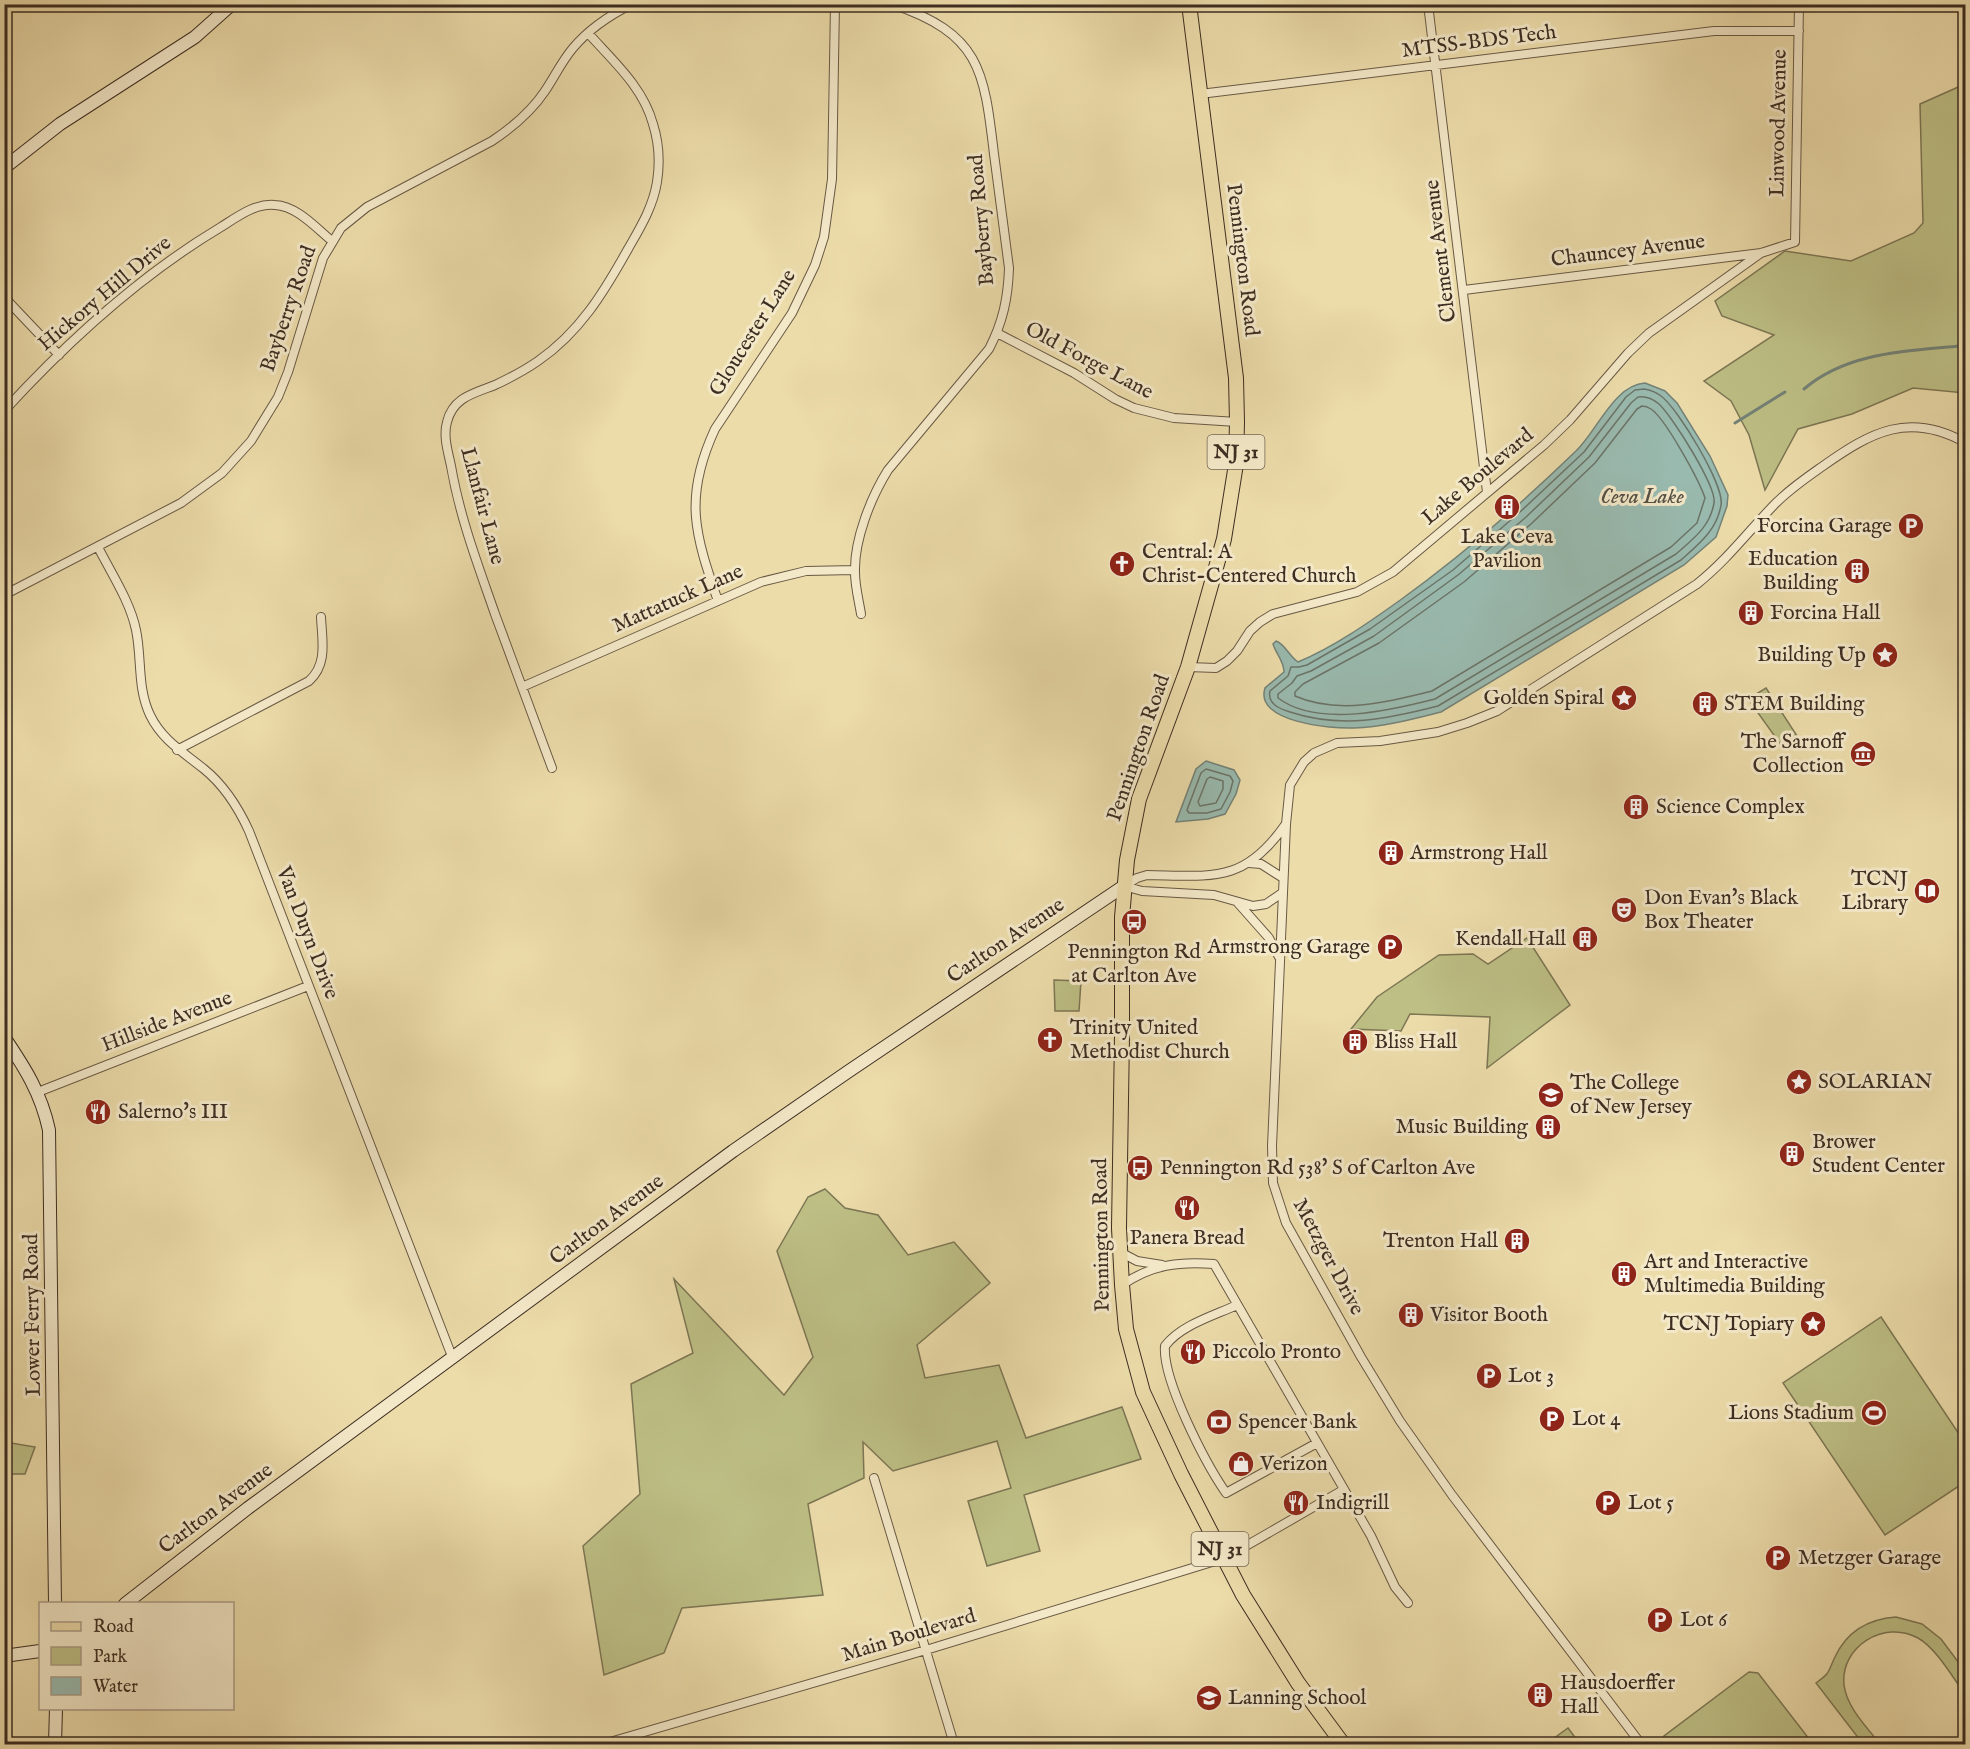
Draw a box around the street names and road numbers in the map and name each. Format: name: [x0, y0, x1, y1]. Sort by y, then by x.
street label: MTSS-BDS Tech: [1400, 19, 1558, 65]
street label: Linwood Avenue: [1764, 49, 1794, 197]
street label: Bayberry Road: [963, 152, 1001, 287]
street label: Clement Avenue: [1419, 178, 1463, 324]
street label: Pennington Road: [1219, 182, 1265, 339]
street label: Chauncey Avenue: [1549, 228, 1707, 274]
street label: Hickory Hill Drive: [33, 230, 178, 358]
street label: Bayberry Road: [255, 242, 323, 376]
street label: Gloucester Lane: [703, 264, 803, 401]
street label: Old Forge Lane: [1020, 316, 1158, 406]
street label: Lake Boulevard: [1417, 422, 1540, 532]
road number: NJ 31: [1208, 435, 1264, 469]
street label: Llanfair Lane: [453, 444, 511, 568]
street label: Mattatuck Lane: [609, 558, 748, 640]
street label: Pennington Road: [1101, 670, 1177, 825]
street label: Van Duyn Drive: [269, 862, 345, 1004]
street label: Carlton Avenue: [942, 892, 1070, 990]
street label: Hillside Avenue: [98, 985, 236, 1059]
street label: Pennington Road: [1087, 1157, 1117, 1312]
street label: Carlton Avenue: [545, 1168, 670, 1272]
street label: Metzger Drive: [1286, 1194, 1370, 1320]
street label: Lower Ferry Road: [18, 1233, 48, 1396]
street label: Carlton Avenue: [154, 1457, 279, 1561]
road number: NJ 31: [1192, 1532, 1248, 1566]
street label: Main Boulevard: [839, 1603, 980, 1669]

